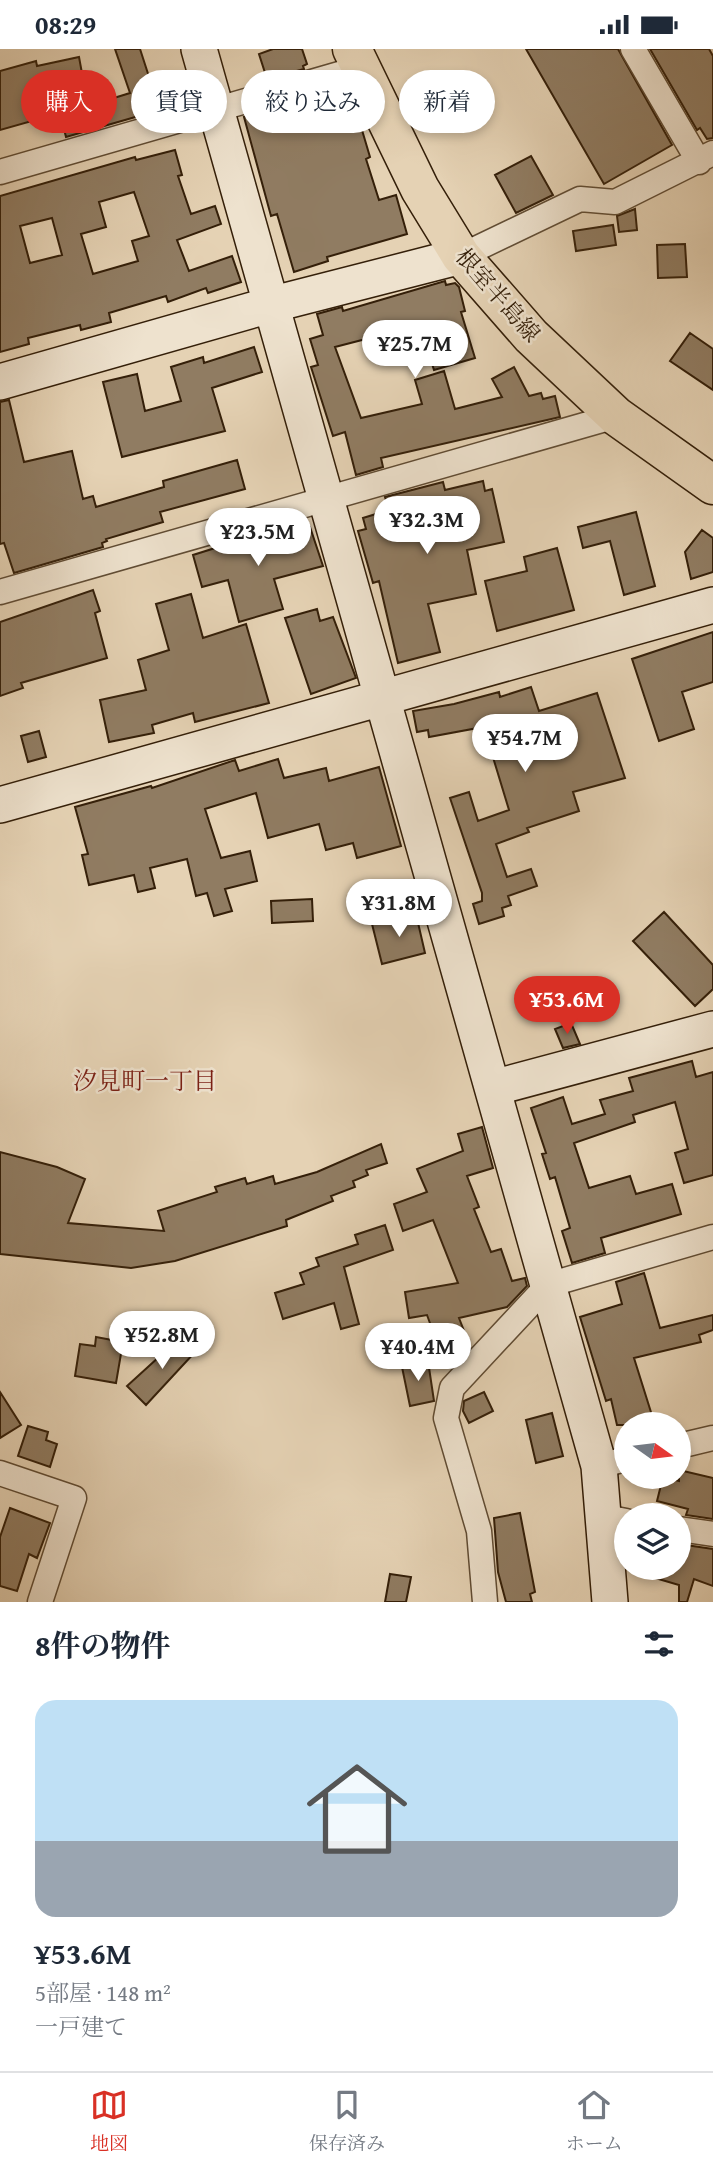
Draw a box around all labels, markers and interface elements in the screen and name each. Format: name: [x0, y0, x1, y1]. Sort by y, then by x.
text: 08:29: [35, 5, 96, 44]
chip: 購入: [21, 70, 117, 133]
chip: 賃貸: [131, 70, 227, 133]
chip: 絞り込み: [241, 70, 385, 133]
chip: 新着: [399, 70, 495, 133]
street label: 根室半島線: [448, 240, 549, 349]
pin: ¥25.7M: [358, 321, 472, 380]
text: ¥25.7M: [378, 326, 452, 359]
pin: ¥32.3M: [370, 497, 484, 556]
text: ¥32.3M: [390, 502, 464, 535]
pin: ¥23.5M: [201, 509, 315, 568]
text: ¥23.5M: [221, 514, 295, 547]
pin: ¥54.7M: [468, 715, 582, 774]
text: ¥54.7M: [488, 720, 562, 753]
pin: ¥31.8M: [342, 879, 456, 939]
text: ¥31.8M: [362, 885, 436, 918]
pin: ¥53.6M: [510, 977, 624, 1036]
text: ¥53.6M: [530, 982, 604, 1015]
district label: 汐見町一丁目: [73, 1063, 217, 1098]
pin: ¥52.8M: [105, 1311, 219, 1371]
text: ¥52.8M: [125, 1317, 199, 1350]
pin: ¥40.4M: [361, 1323, 475, 1383]
text: ¥40.4M: [381, 1329, 455, 1362]
north arrow: [614, 1412, 691, 1489]
map controls: [614, 1412, 691, 1580]
button: layers: [614, 1503, 691, 1580]
text: 8件の物件: [35, 1623, 171, 1667]
icon: filters: [640, 1625, 678, 1663]
icon: home: [294, 1746, 420, 1872]
text: ¥53.6M: [35, 1931, 131, 1975]
text: 5部屋 · 148 m²: [35, 1976, 171, 2009]
text: 一戸建て: [35, 2010, 127, 2043]
tab: 地図: [90, 2086, 128, 2157]
tab: 保存済み: [309, 2086, 385, 2157]
tab: ホーム: [566, 2086, 623, 2157]

